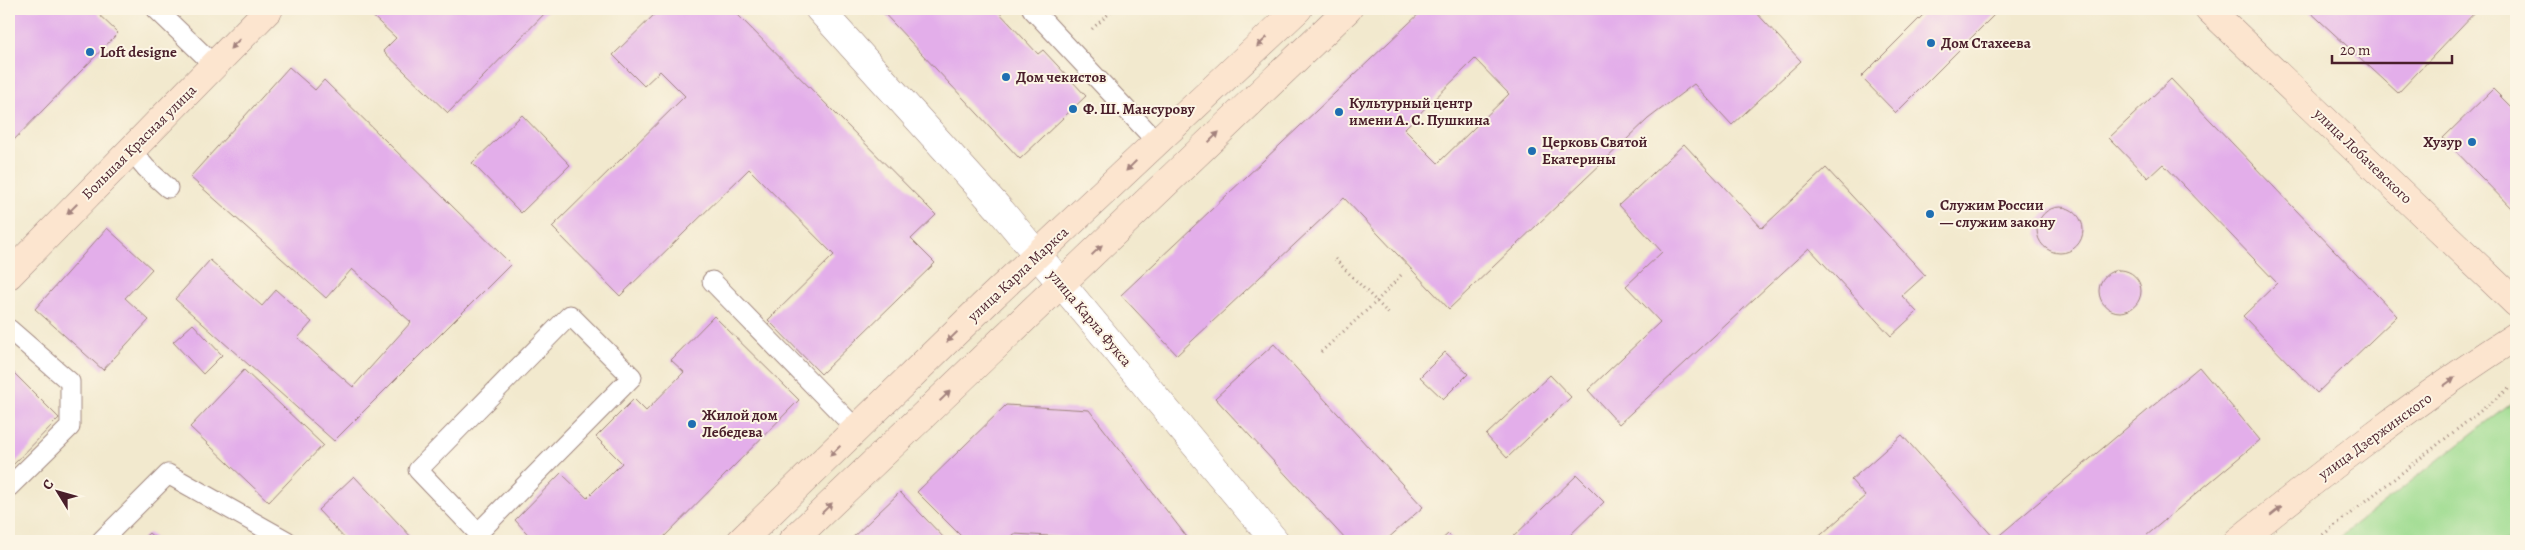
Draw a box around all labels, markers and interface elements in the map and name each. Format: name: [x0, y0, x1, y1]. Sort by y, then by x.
scale bar: [2332, 32, 2452, 64]
place label: Дом Стахеева: [1941, 33, 2032, 53]
one-way arrow: [1257, 36, 1269, 48]
one-way arrow: [229, 37, 241, 49]
marker: Дом Стахеева: [1925, 37, 1937, 49]
text: 20 m: [2340, 40, 2371, 60]
place label: Loft designe: [100, 42, 177, 62]
marker: Loft designe: [84, 46, 96, 58]
place label: Дом чекистов: [1016, 67, 1106, 87]
marker: Дом чекистов: [1000, 71, 1012, 83]
street label: Большая Красная улица: [77, 80, 201, 204]
place label: Культурный центр имени А. С. Пушкина: [1349, 93, 1491, 130]
place label: Ф. Ш. Мансурову: [1083, 99, 1196, 119]
marker: Ф. Ш. Мансурову: [1067, 103, 1079, 115]
street label: улица Лобачевского: [2309, 103, 2417, 208]
marker: Культурный центр имени А. С. Пушкина: [1333, 106, 1345, 118]
one-way arrow: [1208, 132, 1220, 144]
place label: Церковь Святой Екатерины: [1542, 132, 1648, 169]
place label: Хузур: [2423, 132, 2462, 152]
marker: Хузур: [2466, 136, 2478, 148]
marker: Церковь Святой Екатерины: [1526, 145, 1538, 157]
one-way arrow: [1125, 159, 1137, 171]
place label: Служим России — служим закону: [1939, 195, 2056, 232]
one-way arrow: [67, 203, 79, 215]
marker: Служим России — служим закону: [1924, 208, 1936, 220]
street label: улица Карла Маркса: [963, 222, 1073, 327]
one-way arrow: [1091, 244, 1103, 256]
street label: улица Карла Фукса: [1043, 264, 1137, 371]
one-way arrow: [946, 331, 958, 343]
one-way arrow: [2442, 377, 2455, 387]
street label: улица Дзержинского: [2313, 388, 2436, 485]
one-way arrow: [938, 390, 950, 402]
place label: Жилой дом Лебедева: [702, 405, 778, 442]
marker: Жилой дом Лебедева: [686, 418, 698, 430]
one-way arrow: [830, 444, 842, 456]
north arrow: [32, 468, 82, 518]
text: С: [38, 475, 58, 494]
one-way arrow: [821, 502, 833, 514]
one-way arrow: [2270, 505, 2283, 516]

